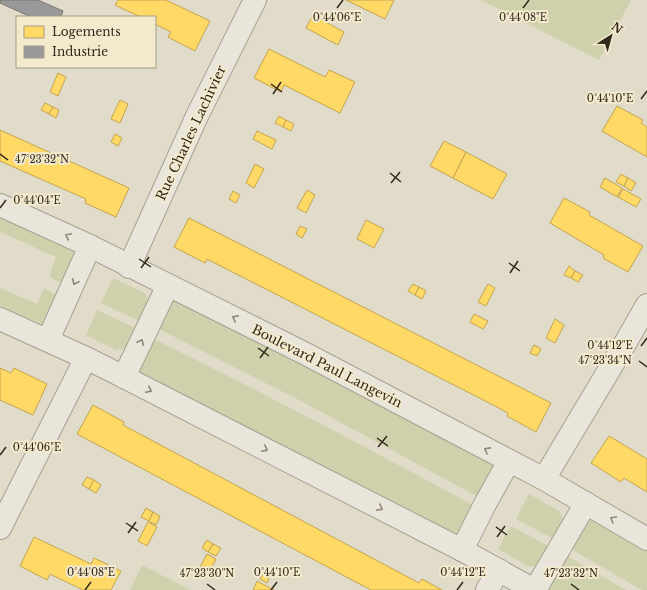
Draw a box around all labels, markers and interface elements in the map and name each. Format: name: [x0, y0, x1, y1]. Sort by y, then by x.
text: 0°44'06"E: [313, 11, 361, 24]
text: 0°44'08"E: [499, 11, 547, 24]
legend: [16, 16, 156, 68]
north arrow: [591, 16, 631, 56]
text: N: [609, 19, 626, 37]
text: Logements: [52, 24, 121, 39]
text: Industrie: [52, 44, 108, 59]
street label: Rue Charles Lachivier: [152, 62, 230, 203]
text: 0°44'10"E: [587, 92, 633, 105]
text: 47°23'32"N: [15, 153, 69, 166]
text: 0°44'04"E: [13, 194, 61, 207]
one-way arrow: [65, 233, 73, 241]
one-way arrow: [72, 278, 80, 286]
one-way arrow: [232, 316, 240, 323]
street label: Boulevard Paul Langevin: [249, 321, 405, 411]
one-way arrow: [136, 339, 144, 346]
text: 0°44'12"E: [587, 339, 633, 352]
text: 47°23'34"N: [578, 354, 632, 367]
one-way arrow: [145, 385, 152, 393]
text: 0°44'06"E: [13, 441, 61, 454]
one-way arrow: [260, 444, 268, 452]
one-way arrow: [484, 447, 491, 454]
one-way arrow: [376, 504, 384, 511]
one-way arrow: [610, 517, 617, 524]
text: 0°44'08"E: [67, 566, 115, 579]
text: 0°44'10"E: [254, 566, 300, 579]
text: 0°44'12"E: [440, 566, 486, 579]
text: 47°23'30"N: [180, 567, 234, 580]
text: 47°23'32"N: [544, 567, 598, 580]

